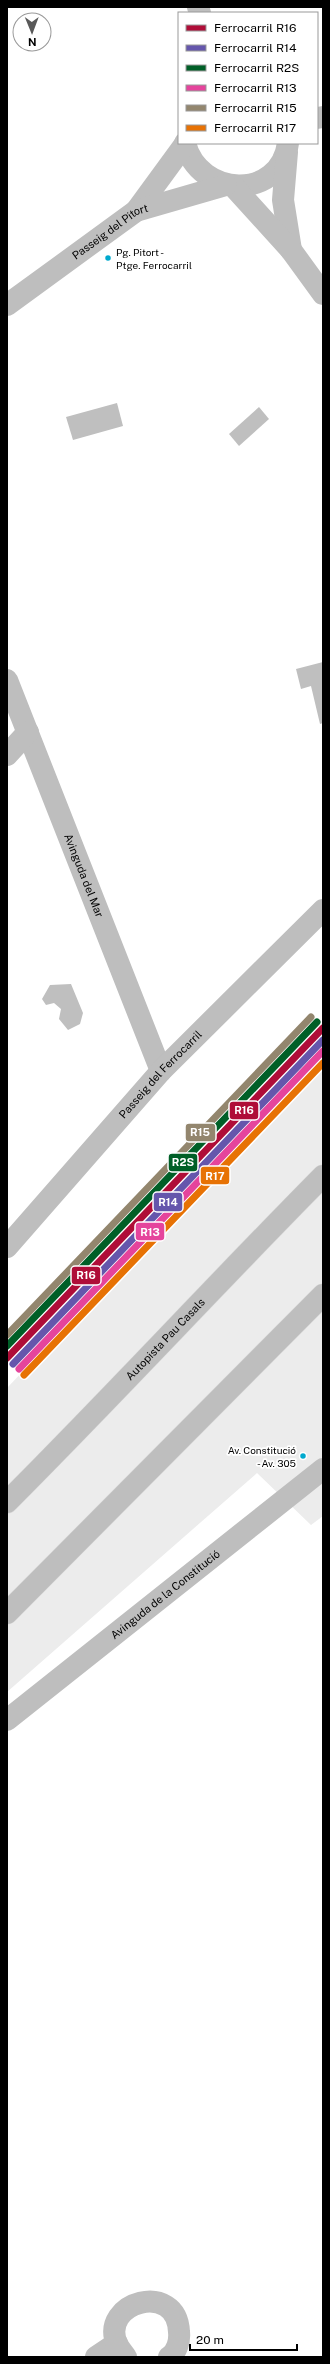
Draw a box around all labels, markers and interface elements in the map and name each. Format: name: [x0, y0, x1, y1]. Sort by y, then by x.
north arrow: [12, 12, 52, 52]
legend: [178, 12, 318, 144]
text: Ferrocarril R16: [214, 21, 296, 35]
text: N: [28, 36, 37, 48]
text: Ferrocarril R14: [214, 41, 297, 55]
text: Ferrocarril R2S: [214, 61, 299, 75]
text: Ferrocarril R13: [214, 81, 296, 95]
text: Ferrocarril R15: [214, 101, 297, 115]
text: Ferrocarril R17: [214, 121, 296, 135]
street label: Passeig del Pitort: [70, 202, 149, 261]
place label: Pg. Pitort - Ptge. Ferrocarril: [116, 246, 192, 271]
marker: Pg. Pitort - Ptge. Ferrocarril: [103, 253, 113, 263]
street label: Avinguda del Mar: [62, 832, 106, 919]
street label: Passeig del Ferrocarril: [117, 1028, 204, 1121]
line badge: R16: [229, 1101, 259, 1120]
text: R16: [234, 1104, 254, 1116]
line badge: R15: [185, 1123, 216, 1142]
text: R15: [190, 1126, 210, 1138]
line badge: R2S: [168, 1153, 198, 1172]
text: R2S: [172, 1156, 195, 1168]
line badge: R17: [200, 1166, 230, 1185]
text: R17: [205, 1170, 225, 1182]
line badge: R14: [153, 1192, 183, 1212]
text: R14: [158, 1196, 178, 1208]
line badge: R13: [135, 1222, 165, 1241]
text: R13: [140, 1226, 160, 1238]
line badge: R16: [71, 1266, 101, 1285]
text: R16: [76, 1269, 96, 1281]
street label: Autopista Pau Casals: [123, 1296, 207, 1382]
place label: Av. Constitució - Av. 305: [228, 1444, 296, 1469]
marker: Av. Constitució - Av. 305: [298, 1451, 308, 1461]
street label: Avinguda de la Constitució: [108, 1547, 222, 1641]
scale bar: [190, 2326, 297, 2352]
text: 20 m: [196, 2333, 224, 2347]

